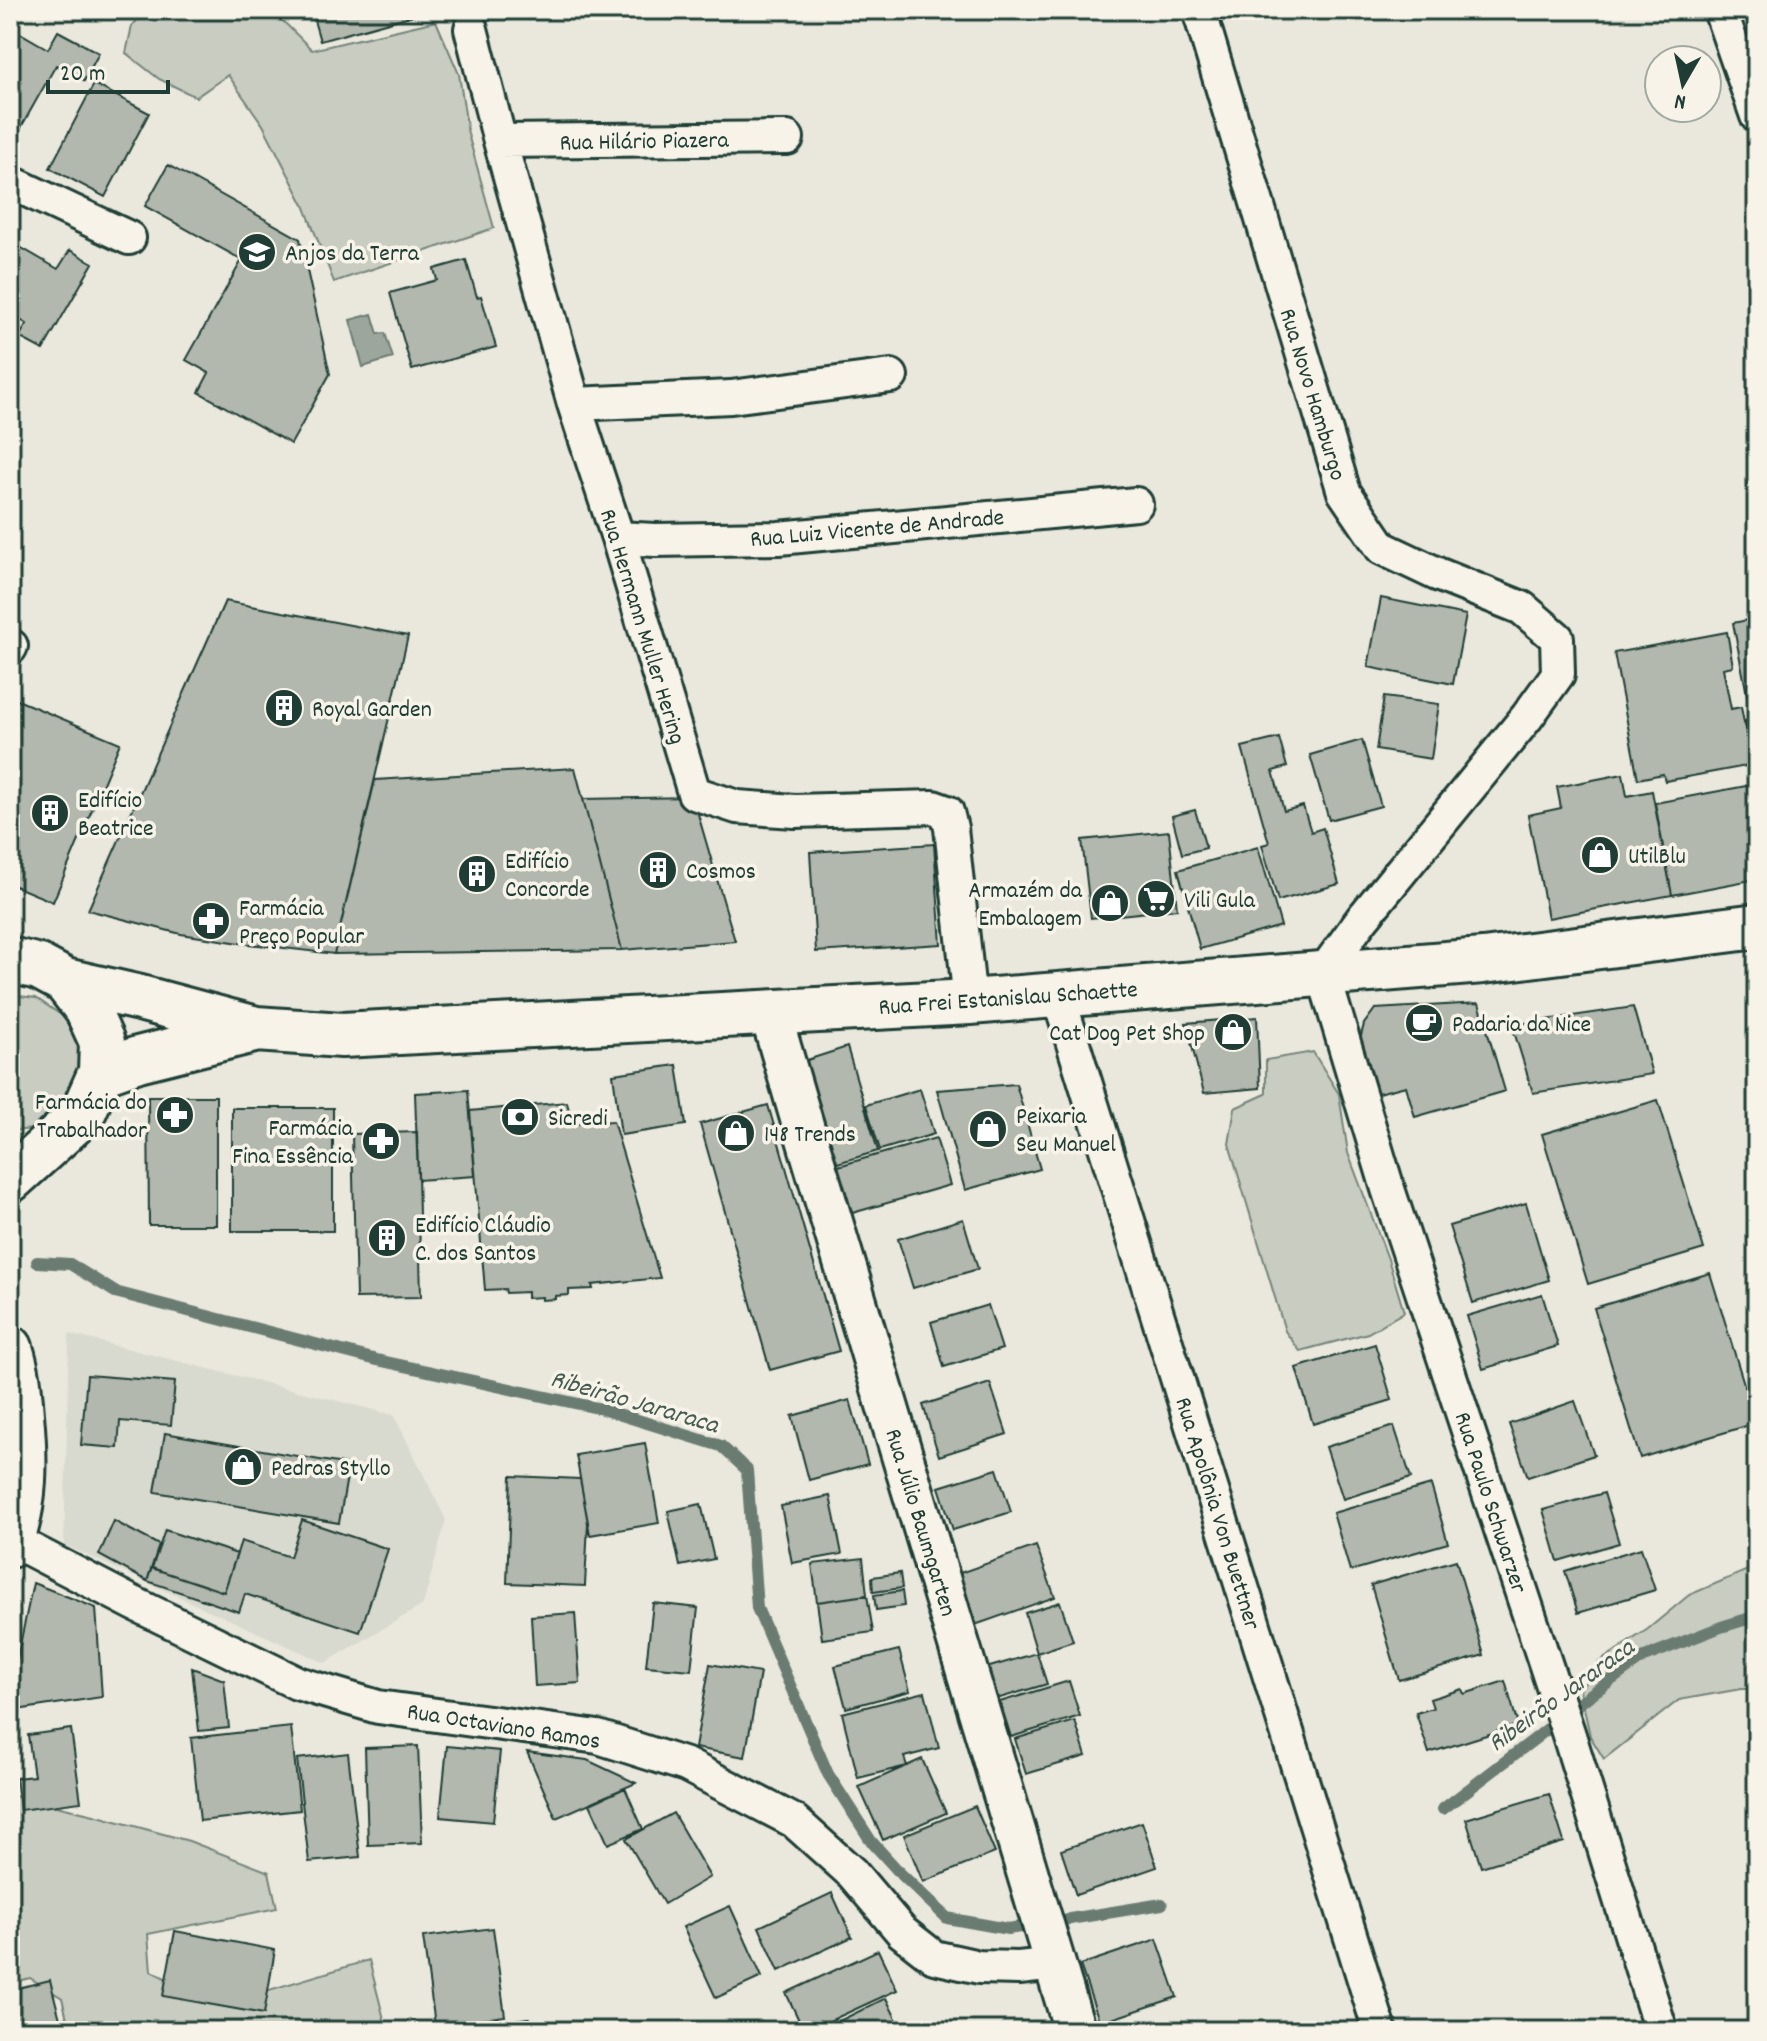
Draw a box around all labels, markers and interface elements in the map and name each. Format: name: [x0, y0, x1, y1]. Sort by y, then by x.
scale bar: [48, 44, 168, 94]
north arrow: [1643, 44, 1723, 124]
text: 20 m: [60, 58, 106, 92]
text: N: [1673, 84, 1688, 116]
street label: Rua Hilário Piazera: [559, 125, 730, 161]
school or university icon: Anjos da Terra: [236, 231, 278, 273]
place label: Anjos da Terra: [285, 238, 420, 272]
street label: Rua Novo Hamburgo: [1269, 305, 1353, 485]
street label: Rua Luiz Vicente de Andrade: [749, 502, 1006, 558]
street label: Rua Hermann Muller Hering: [589, 505, 693, 749]
building icon: Royal Garden: [263, 687, 305, 729]
place label: Royal Garden: [312, 694, 432, 728]
place label: Edifício Beatrice: [78, 785, 154, 847]
building icon: Edifício Beatrice: [29, 792, 71, 834]
shop icon: UtilBlu: [1579, 834, 1621, 876]
place label: UtilBlu: [1628, 841, 1686, 875]
place label: Edifício Concorde: [505, 846, 590, 908]
building icon: Cosmos: [637, 849, 679, 891]
building icon: Edifício Concorde: [456, 853, 498, 895]
place label: Cosmos: [686, 856, 756, 890]
place label: Armazém da Embalagem: [968, 875, 1083, 937]
supermarket icon: Vili Gula: [1135, 878, 1177, 920]
shop icon: Armazém da Embalagem: [1089, 882, 1131, 924]
place label: Vili Gula: [1184, 885, 1256, 919]
place label: Farmácia Preço Popular: [239, 893, 364, 955]
pharmacy icon: Farmácia Preço Popular: [190, 900, 232, 942]
street label: Rua Frei Estanislau Schaette: [878, 974, 1139, 1026]
cafe icon: Padaria da Nice: [1403, 1002, 1445, 1044]
place label: Padaria da Nice: [1452, 1009, 1591, 1043]
shop icon: Cat Dog Pet Shop: [1212, 1011, 1254, 1053]
place label: Cat Dog Pet Shop: [1049, 1018, 1205, 1052]
place label: Farmácia do Trabalhador: [35, 1087, 147, 1149]
pharmacy icon: Farmácia do Trabalhador: [154, 1094, 196, 1136]
bank icon: Sicredi: [499, 1096, 541, 1138]
place label: Peixaria Seu Manuel: [1016, 1101, 1116, 1163]
place label: Sicredi: [548, 1103, 608, 1137]
shop icon: Peixaria Seu Manuel: [967, 1108, 1009, 1150]
shop icon: 148 Trends: [715, 1112, 757, 1154]
place label: Farmácia Fina Essência: [232, 1113, 354, 1175]
place label: 148 Trends: [764, 1119, 856, 1153]
pharmacy icon: Farmácia Fina Essência: [360, 1120, 402, 1162]
place label: Edifício Cláudio C. dos Santos: [415, 1210, 551, 1272]
building icon: Edifício Cláudio C. dos Santos: [366, 1217, 408, 1259]
water label: Ribeirão Jararaca: [546, 1362, 724, 1445]
street label: Rua Apolônia Von Buettner: [1165, 1393, 1268, 1634]
street label: Rua Paulo Schwarzer: [1444, 1408, 1534, 1598]
street label: Rua Júlio Baumgarten: [874, 1425, 964, 1621]
shop icon: Pedras Styllo: [222, 1446, 264, 1488]
place label: Pedras Styllo: [271, 1453, 391, 1487]
water label: Ribeirão Jararaca: [1481, 1630, 1644, 1763]
street label: Rua Octaviano Ramos: [404, 1696, 603, 1760]

